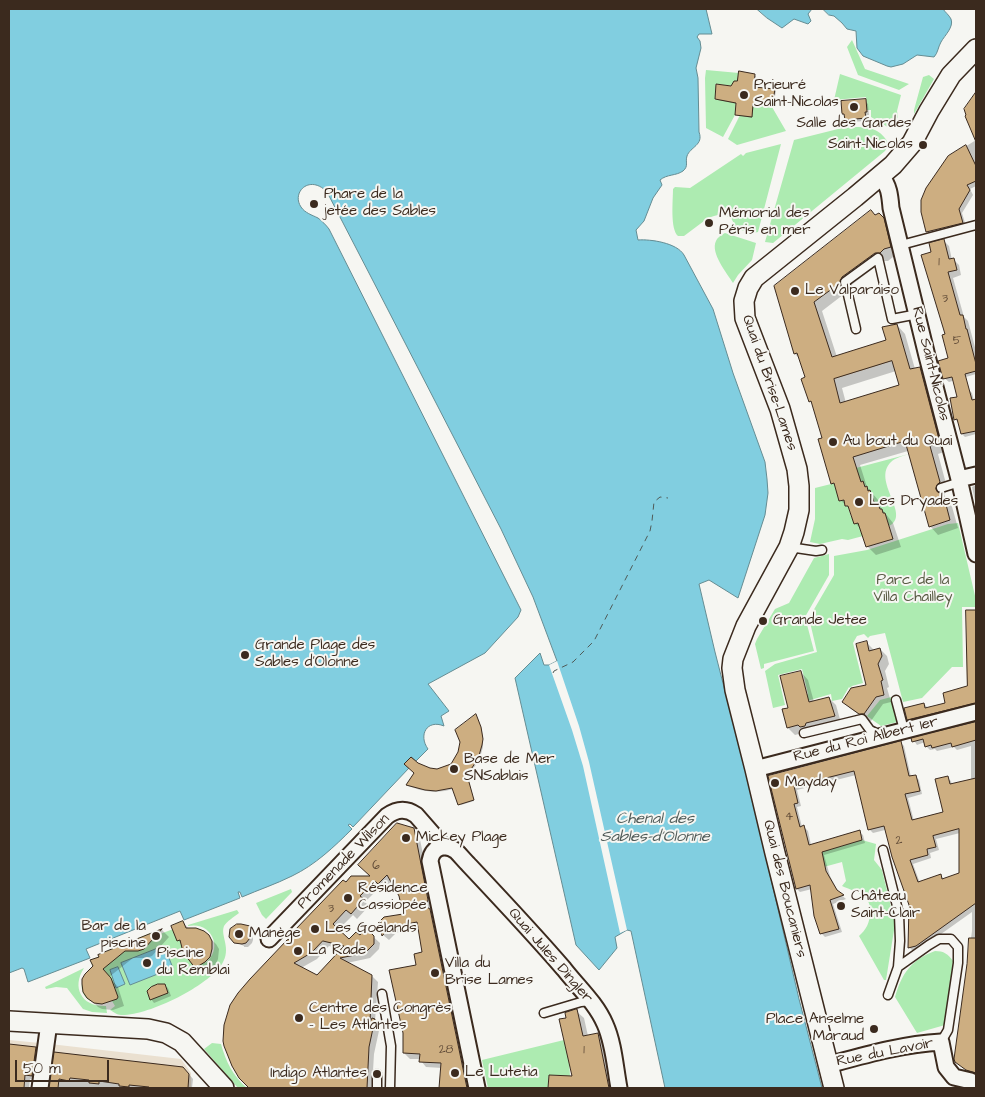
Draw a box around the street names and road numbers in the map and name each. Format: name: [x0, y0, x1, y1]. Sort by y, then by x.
street label: Rue Saint-Nicolas: [907, 305, 953, 423]
street label: Quai du Brise-Lames: [737, 313, 801, 453]
street label: Rue du Roi Albert 1er: [792, 713, 940, 767]
street label: Promenade Wilson: [294, 811, 394, 913]
street label: Quai des Boucaniers: [758, 818, 810, 960]
street label: Quai Jules Dingler: [504, 905, 596, 1007]
street label: Rue du Lavoir: [835, 1035, 935, 1071]

